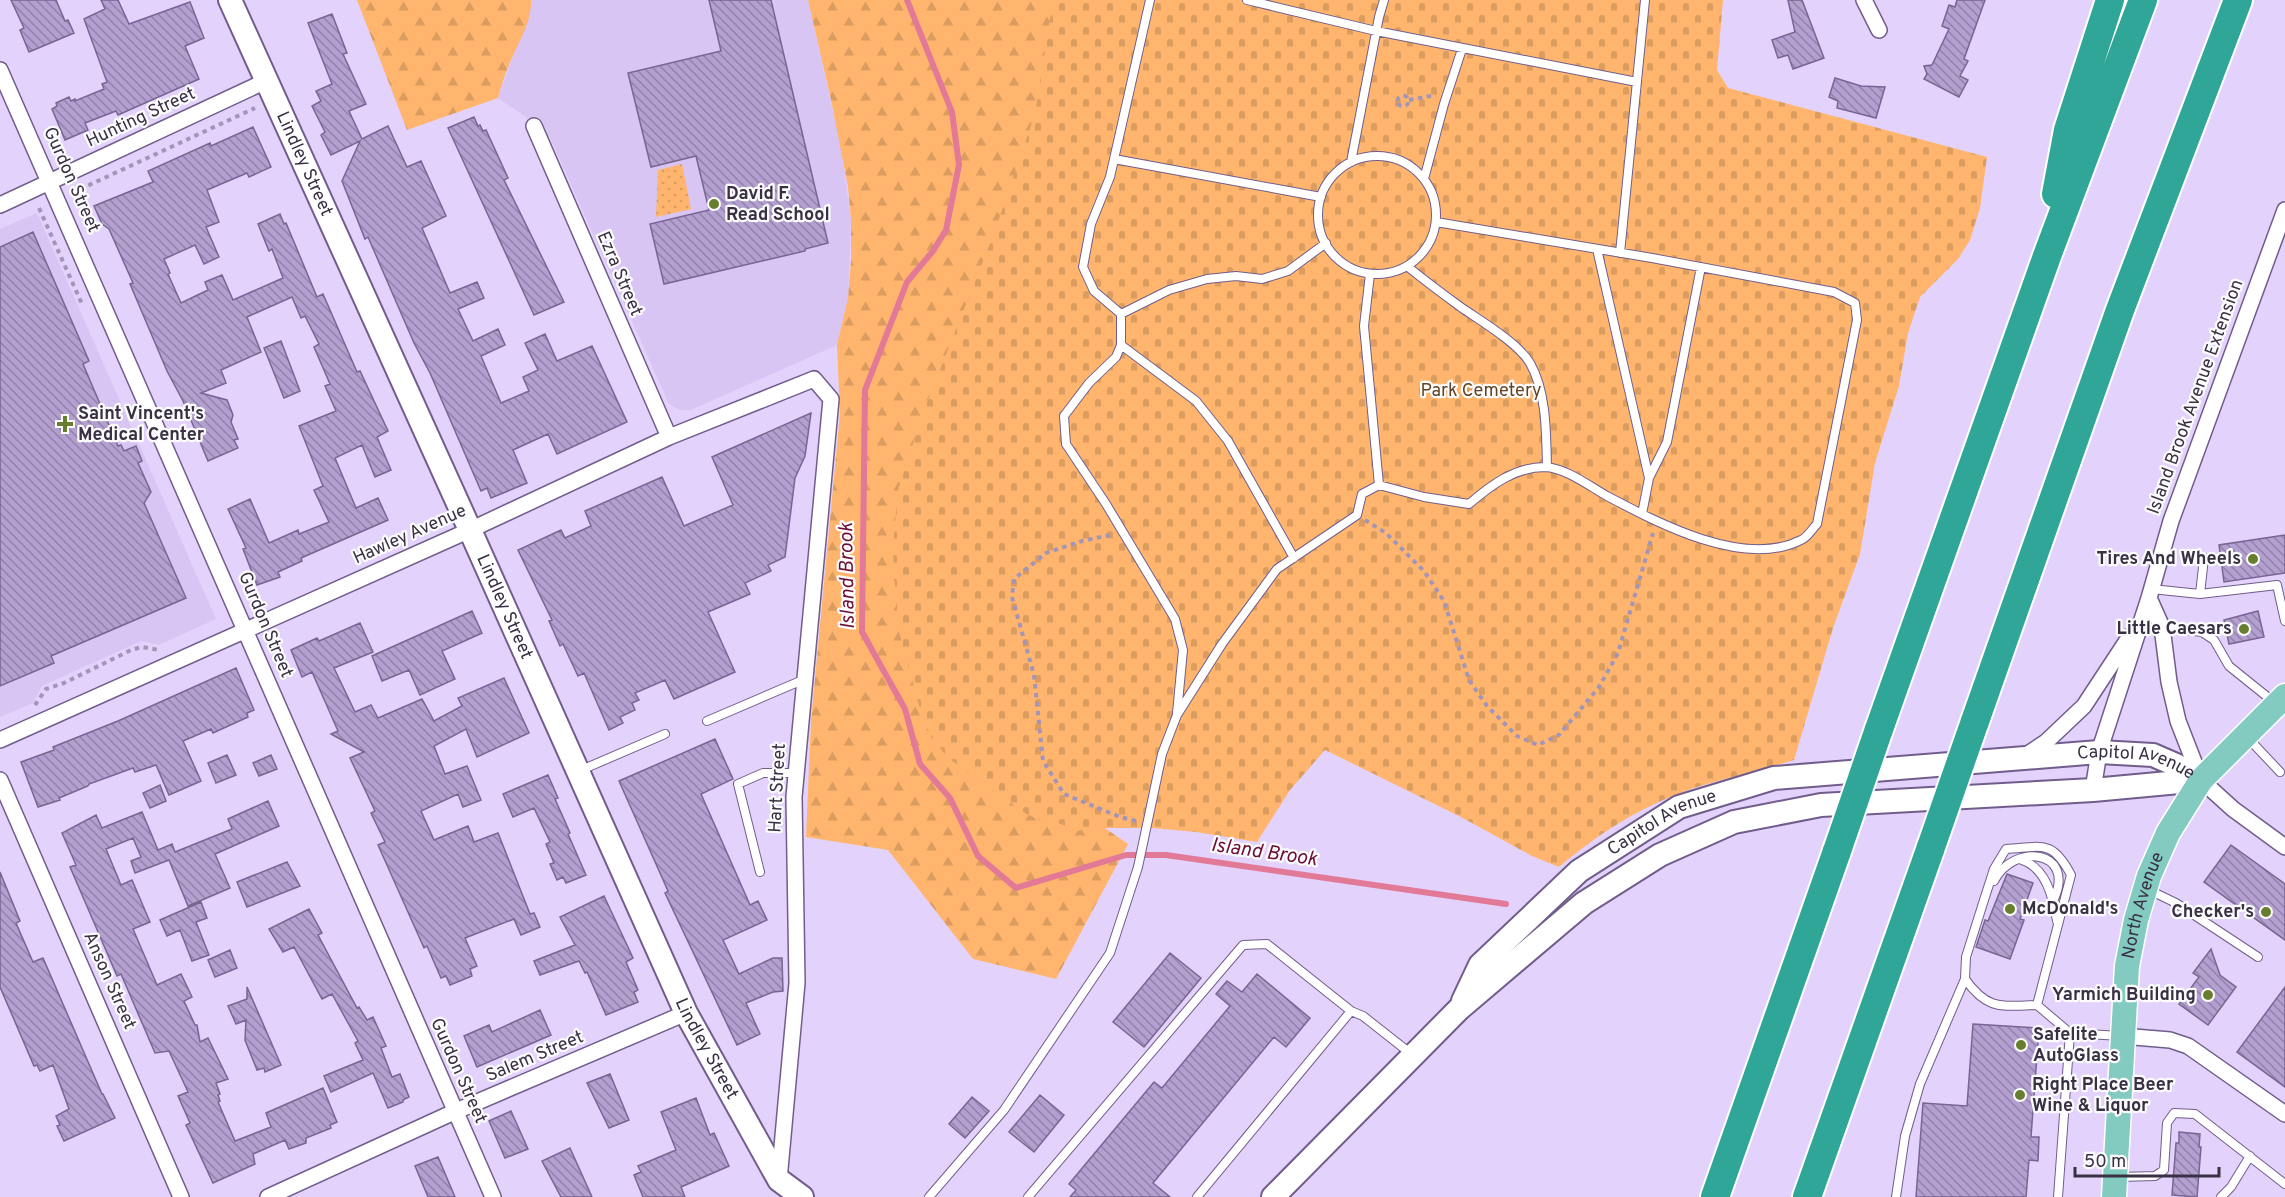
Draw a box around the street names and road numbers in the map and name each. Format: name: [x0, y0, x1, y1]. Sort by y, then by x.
street label: Hunting Street: [83, 83, 199, 153]
street label: Lindley Street: [271, 108, 338, 220]
street label: Gurdon Street: [37, 124, 105, 236]
street label: Ezra Street: [591, 228, 647, 320]
street label: Island Brook Avenue Extension: [2143, 276, 2249, 518]
street label: Hawley Avenue: [350, 500, 470, 570]
street label: Lindley Street: [471, 551, 538, 663]
street label: Gurdon Street: [232, 568, 298, 682]
street label: Capitol Avenue: [2076, 740, 2199, 785]
street label: Hart Street: [764, 743, 792, 833]
street label: Capitol Avenue: [1603, 785, 1719, 861]
street label: North Avenue: [2117, 848, 2170, 961]
street label: Anson Street: [77, 929, 141, 1033]
street label: Lindley Street: [669, 994, 743, 1104]
street label: Gurdon Street: [424, 1015, 492, 1127]
street label: Salem Street: [483, 1026, 587, 1088]

